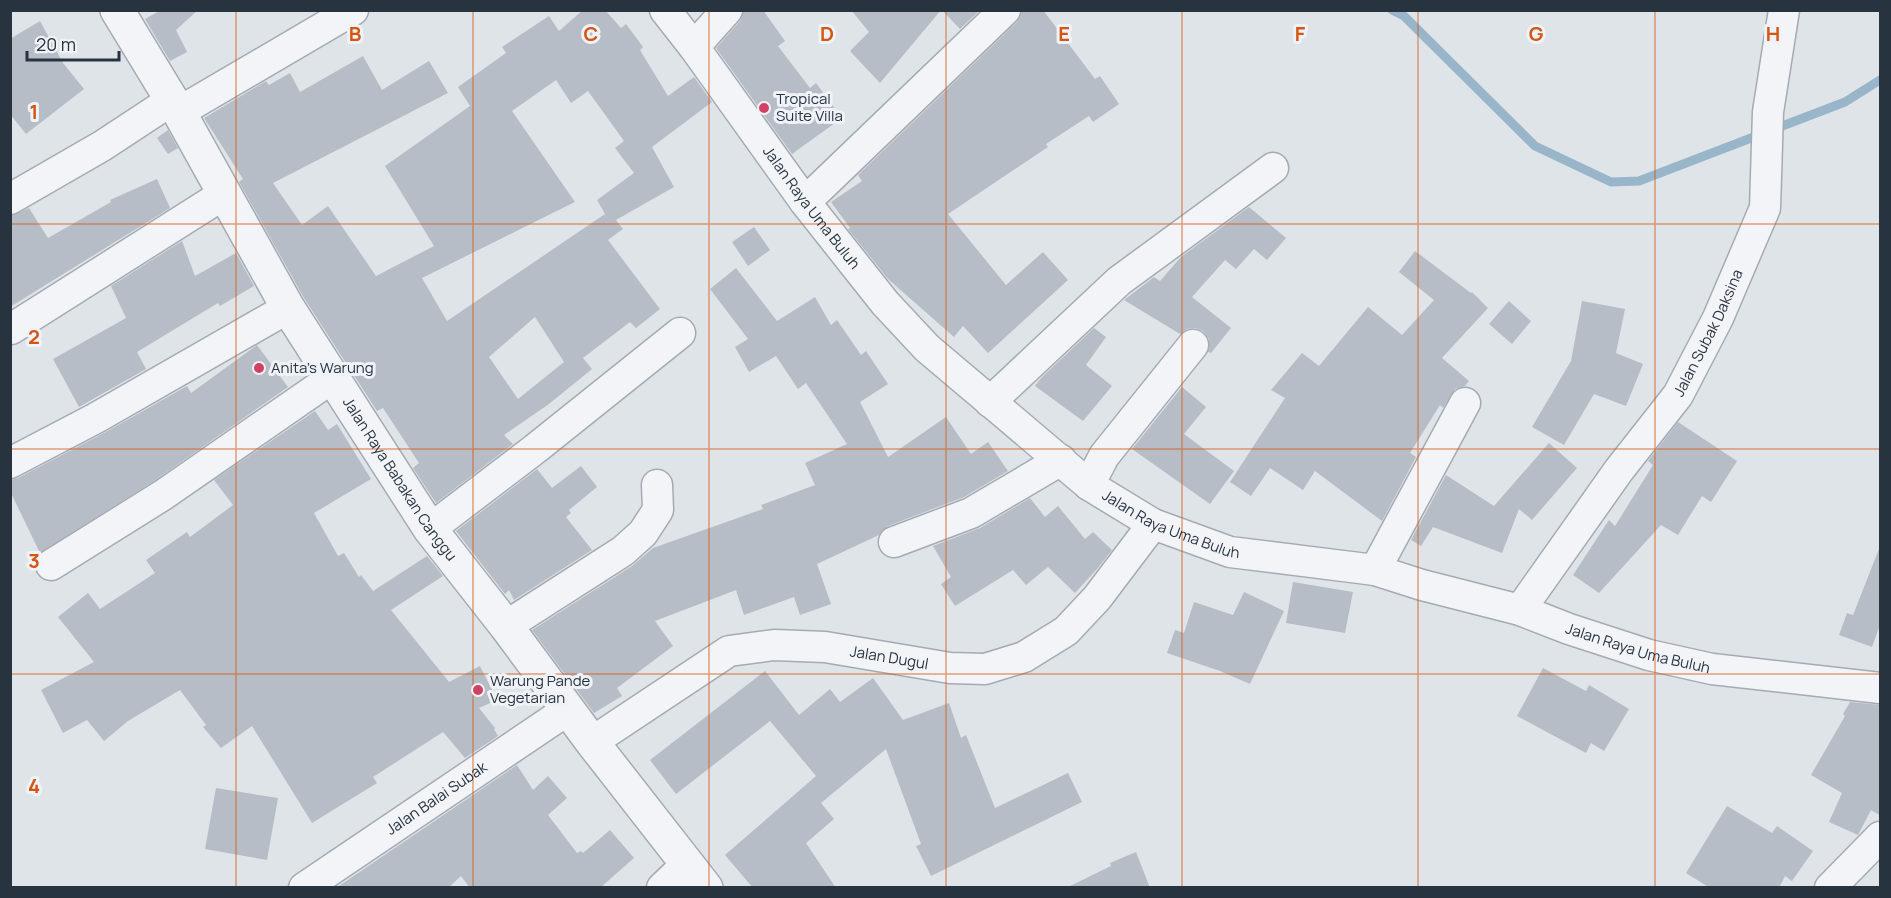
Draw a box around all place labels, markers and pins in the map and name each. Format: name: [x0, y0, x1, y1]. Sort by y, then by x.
place label: Tropical Suite Villa: [776, 88, 843, 126]
marker: Tropical Suite Villa: [757, 101, 771, 115]
place label: Anita’s Warung: [271, 357, 374, 378]
marker: Anita’s Warung: [252, 361, 266, 375]
place label: Warung Pande Vegetarian: [490, 670, 591, 708]
marker: Warung Pande Vegetarian: [471, 683, 485, 697]

